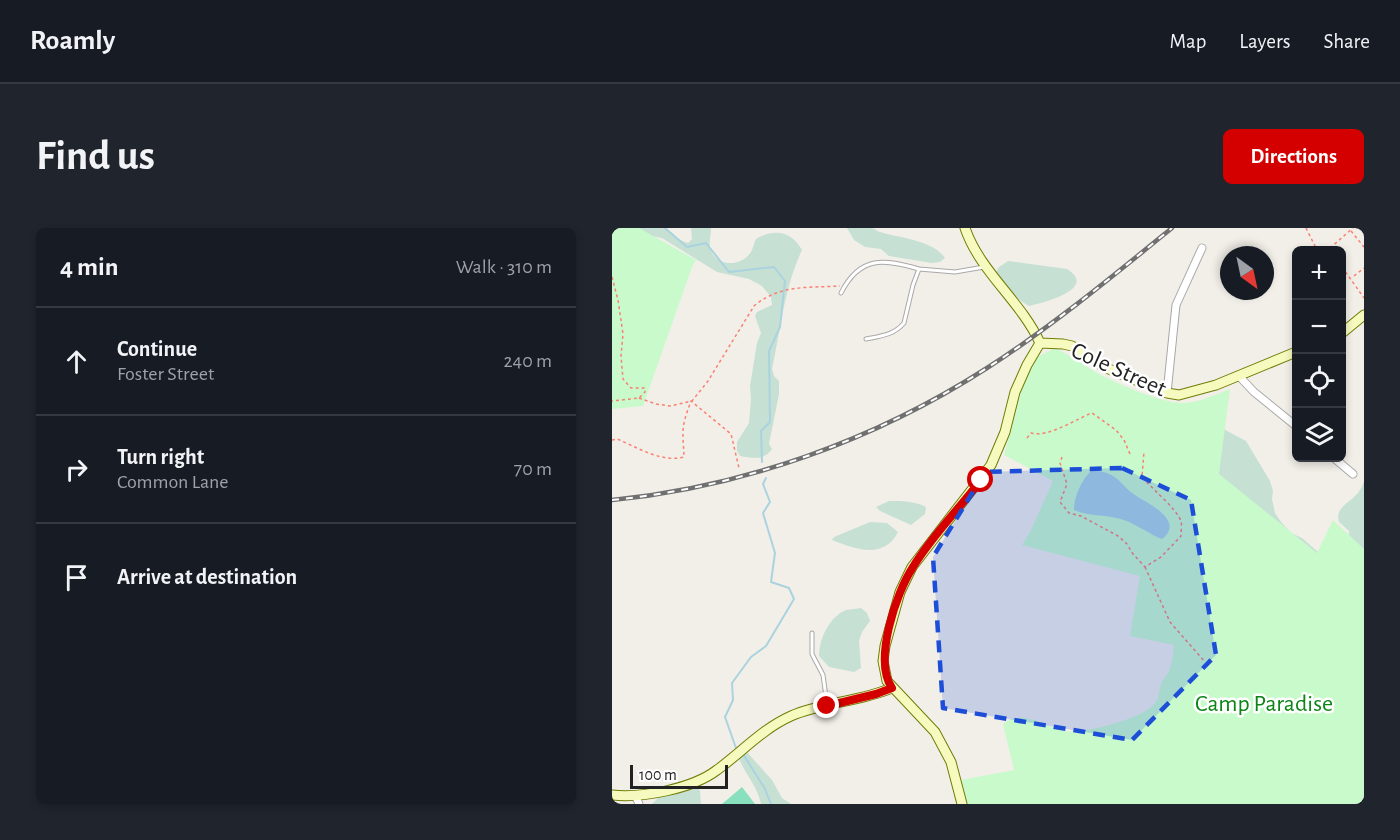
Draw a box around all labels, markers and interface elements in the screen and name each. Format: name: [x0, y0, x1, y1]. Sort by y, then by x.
text: Roamly: [30, 27, 115, 55]
text: Map: [1170, 31, 1206, 52]
text: Layers: [1239, 31, 1290, 52]
text: Share: [1323, 31, 1370, 52]
button: Directions: [1223, 129, 1364, 184]
text: Find us: [36, 135, 155, 177]
north arrow: [1220, 246, 1274, 300]
map controls: [1292, 246, 1346, 462]
button: +: [1292, 246, 1346, 300]
text: 4 min: [60, 254, 119, 280]
text: Walk · 310 m: [456, 257, 552, 277]
button: −: [1292, 300, 1346, 354]
text: Continue: [117, 338, 197, 360]
street label: Cole Street: [1067, 338, 1170, 402]
icon: ahead: [60, 345, 93, 378]
text: 240 m: [503, 351, 552, 371]
button: locate: [1292, 354, 1346, 408]
text: Foster Street: [117, 364, 214, 384]
button: layers: [1292, 408, 1346, 462]
text: Turn right: [117, 446, 204, 468]
icon: right: [60, 453, 93, 486]
text: 70 m: [514, 459, 552, 479]
route start: [967, 466, 993, 492]
text: Common Lane: [117, 472, 229, 492]
icon: arrive: [60, 561, 93, 594]
text: Arrive at destination: [117, 566, 297, 588]
route end: [813, 692, 839, 718]
park label: Camp Paradise: [1195, 692, 1333, 716]
scale bar: [630, 762, 728, 790]
text: 100 m: [639, 767, 677, 783]

